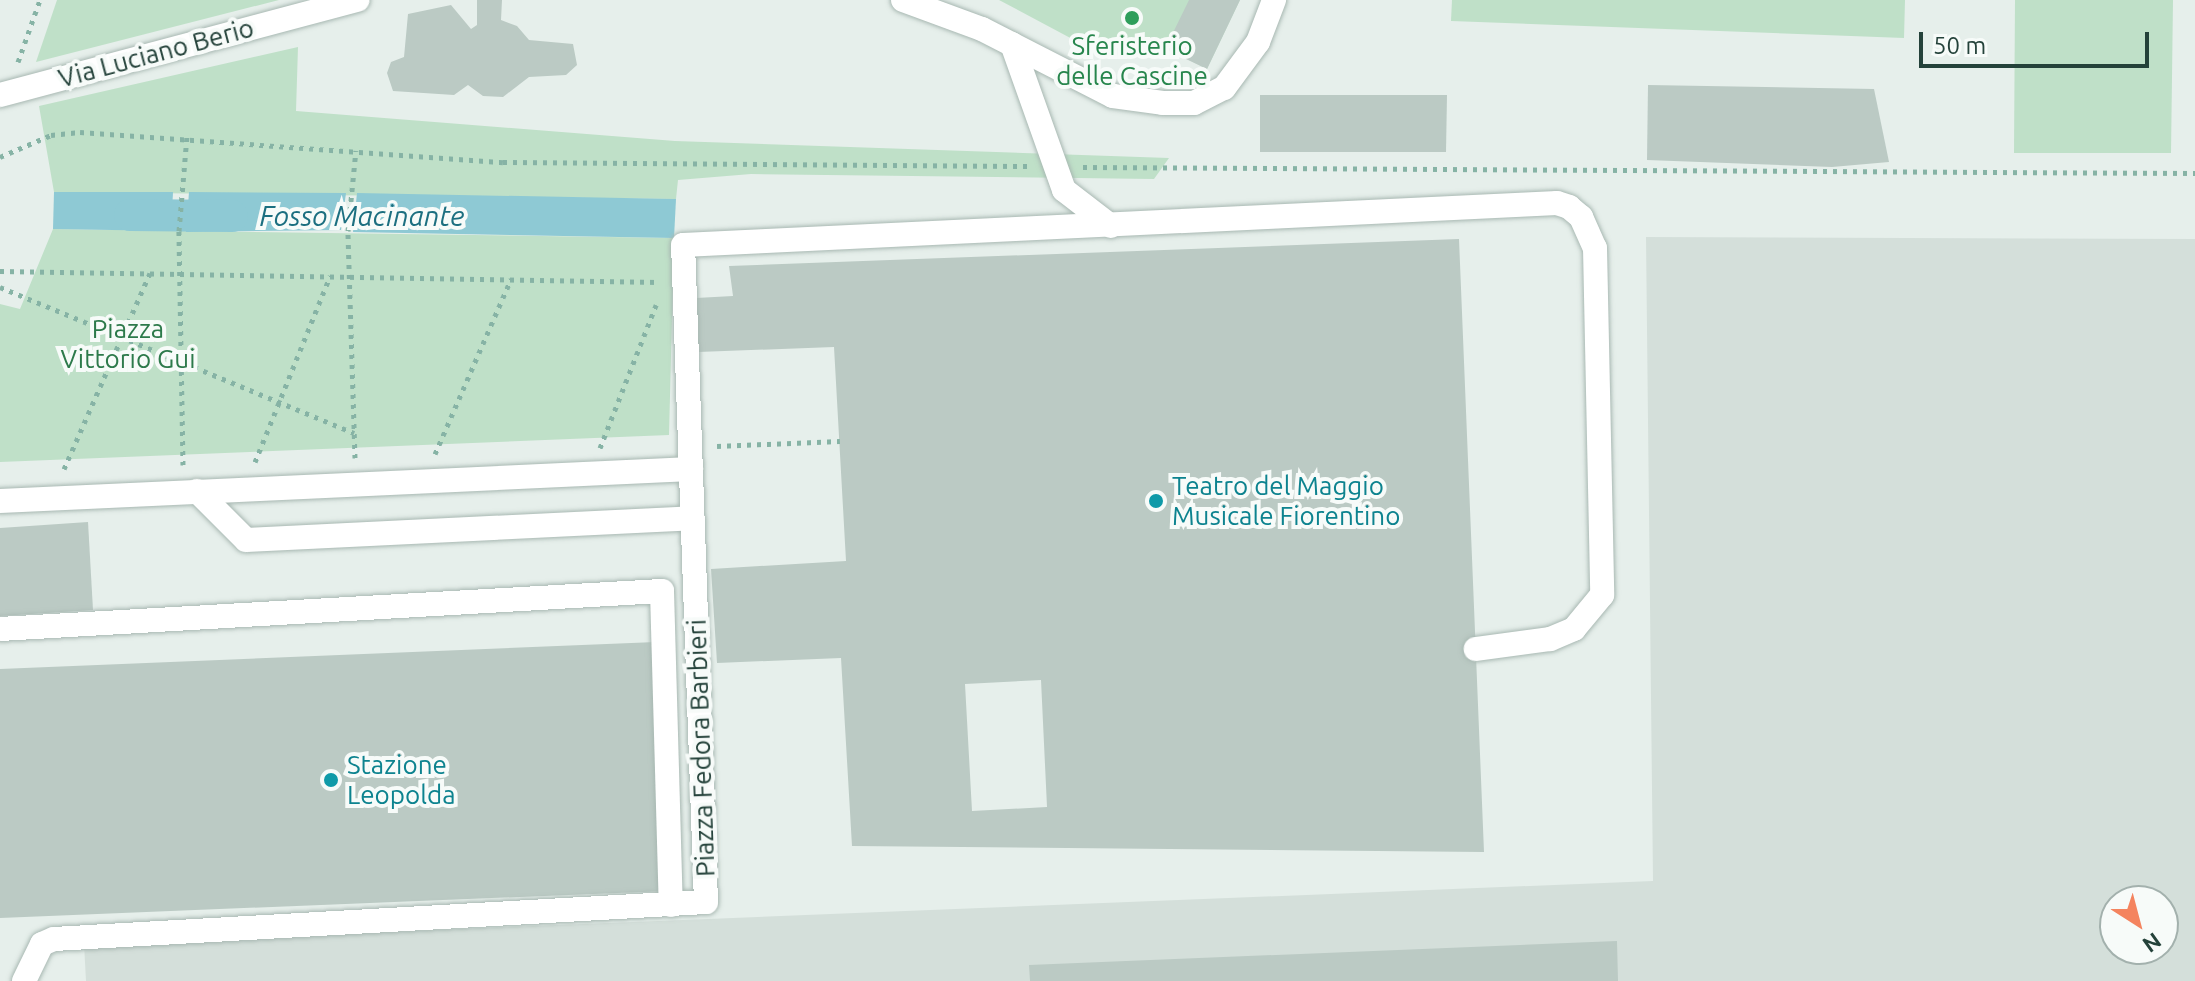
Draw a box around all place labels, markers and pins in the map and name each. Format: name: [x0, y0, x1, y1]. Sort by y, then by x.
marker: Sferisterio delle Cascine: [1123, 9, 1141, 27]
place label: Sferisterio delle Cascine: [1056, 30, 1208, 92]
place label: Teatro del Maggio Musicale Fiorentino: [1172, 470, 1400, 532]
marker: Teatro del Maggio Musicale Fiorentino: [1147, 492, 1165, 510]
place label: Stazione Leopolda: [347, 749, 456, 810]
marker: Stazione Leopolda: [322, 771, 340, 789]

